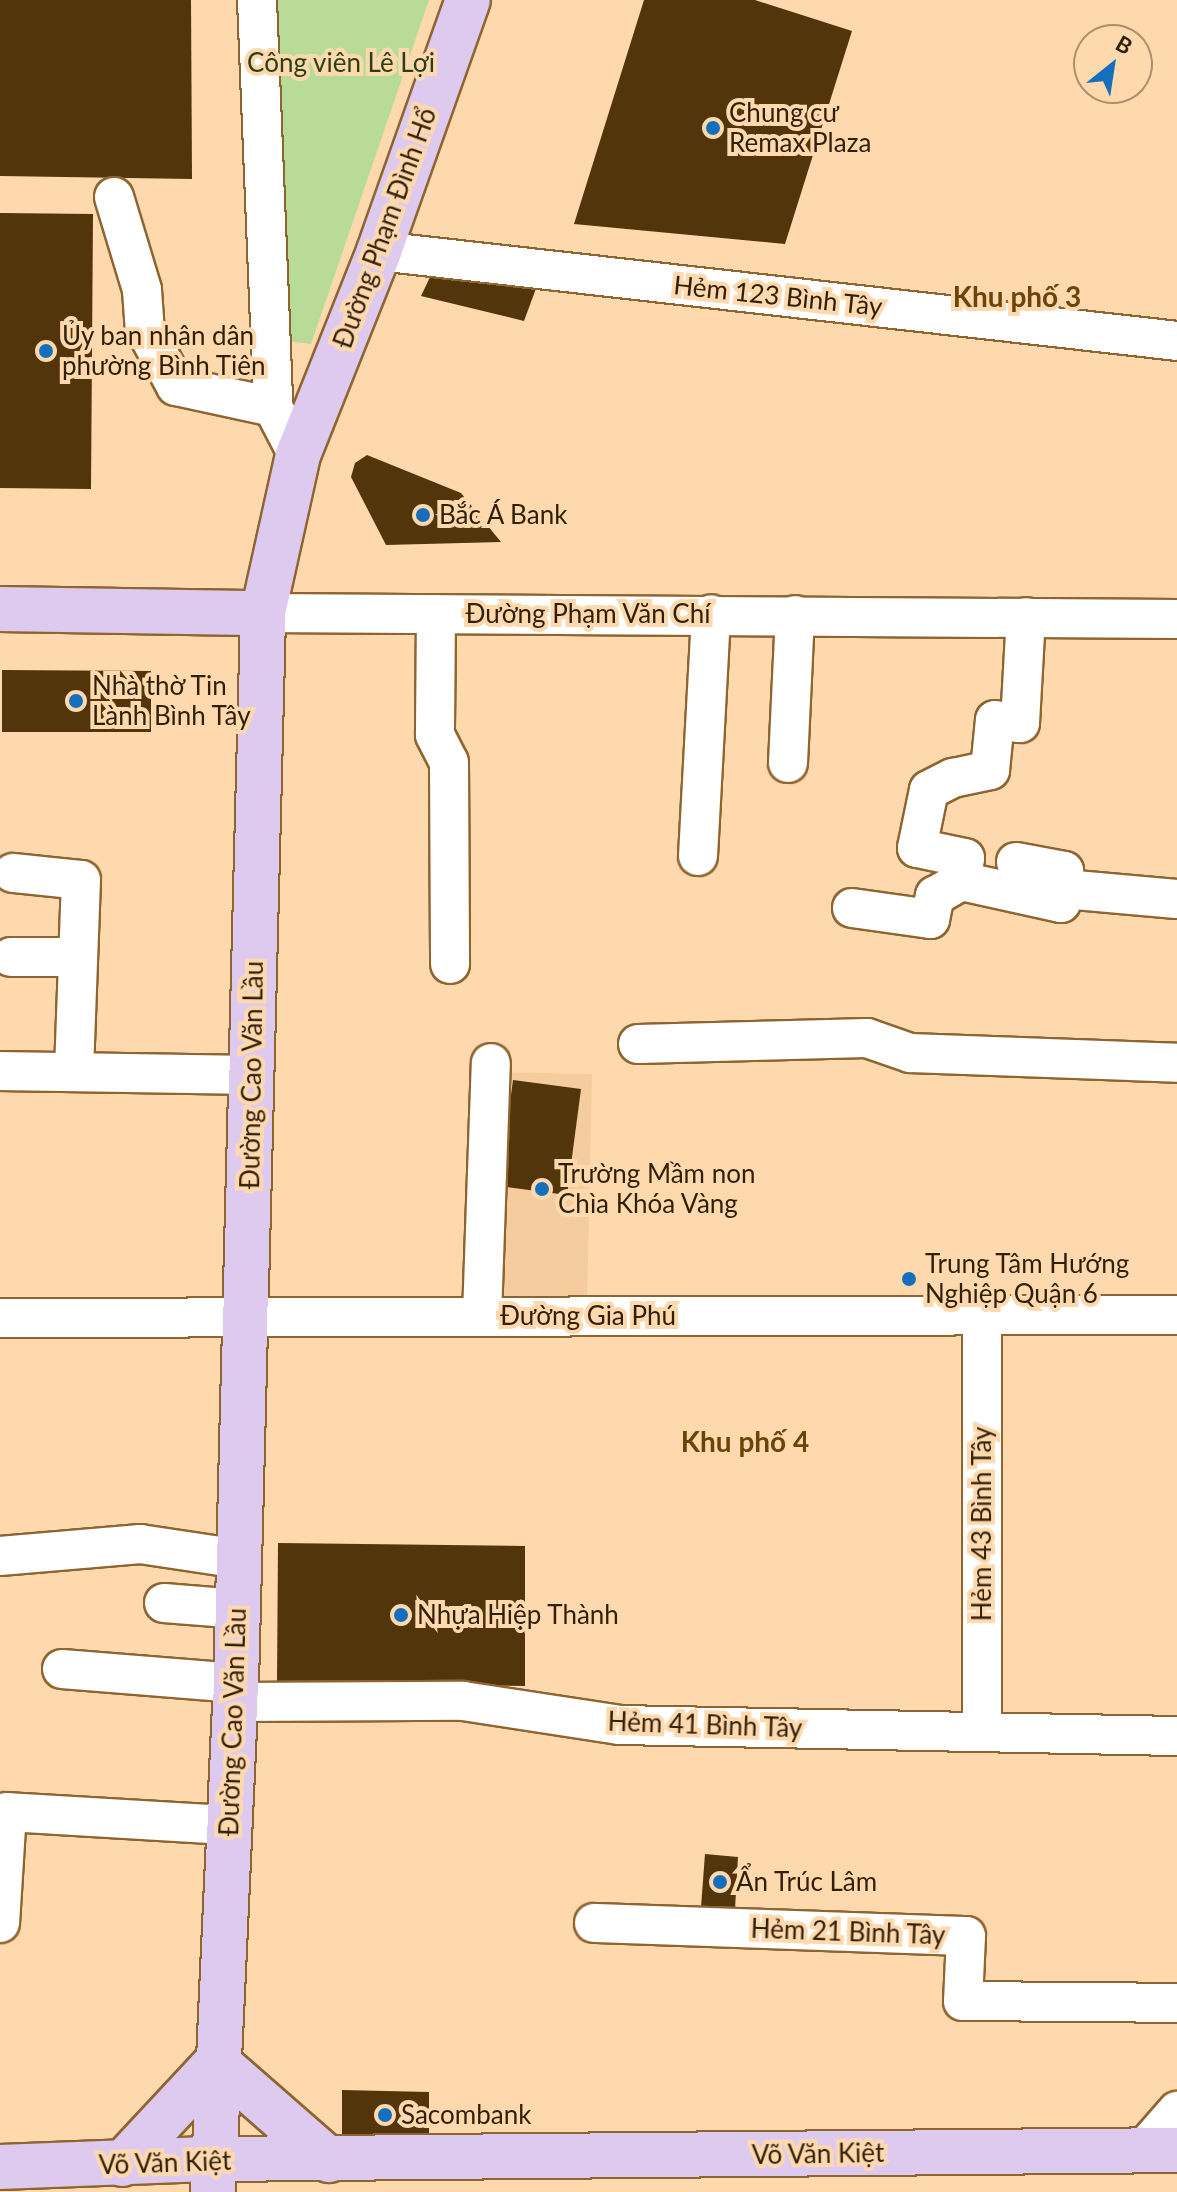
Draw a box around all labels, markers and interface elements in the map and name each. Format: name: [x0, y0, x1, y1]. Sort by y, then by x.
north arrow: [1073, 24, 1153, 104]
text: B: [1111, 29, 1137, 60]
park label: Công viên Lê Lợi: [247, 47, 435, 79]
place label: Chung cư Remax Plaza: [729, 97, 871, 158]
street label: Đường Phạm Đình Hổ: [327, 104, 443, 352]
marker: Chung cư Remax Plaza: [704, 119, 722, 137]
street label: Hẻm 123 Bình Tây: [672, 269, 884, 323]
district label: Khu phố 3: [953, 279, 1081, 313]
place label: Ủy ban nhân dân phường Bình Tiên: [62, 320, 266, 382]
marker: Ủy ban nhân dân phường Bình Tiên: [37, 342, 55, 360]
place label: Bắc Á Bank: [439, 499, 569, 531]
marker: Bắc Á Bank: [414, 506, 432, 524]
street label: Đường Phạm Văn Chí: [465, 598, 711, 630]
place label: Nhà thờ Tin Lành Bình Tây: [92, 670, 251, 732]
marker: Nhà thờ Tin Lành Bình Tây: [67, 692, 85, 710]
street label: Đường Cao Văn Lầu: [234, 960, 270, 1190]
place label: Trường Mầm non Chìa Khóa Vàng: [558, 1158, 755, 1220]
marker: Trường Mầm non Chìa Khóa Vàng: [533, 1180, 551, 1198]
place label: Trung Tâm Hướng Nghiệp Quận 6: [925, 1248, 1130, 1310]
marker: Trung Tâm Hướng Nghiệp Quận 6: [900, 1270, 918, 1288]
street label: Đường Gia Phú: [500, 1300, 676, 1332]
district label: Khu phố 4: [681, 1424, 809, 1458]
street label: Hẻm 43 Bình Tây: [966, 1426, 998, 1622]
place label: Nhựa Hiệp Thành: [417, 1599, 620, 1631]
marker: Nhựa Hiệp Thành: [392, 1606, 410, 1624]
street label: Đường Cao Văn Lầu: [213, 1607, 253, 1837]
street label: Hẻm 41 Bình Tây: [607, 1706, 803, 1744]
place label: Ẩn Trúc Lâm: [736, 1866, 878, 1898]
marker: Ẩn Trúc Lâm: [711, 1873, 729, 1891]
street label: Hẻm 21 Bình Tây: [750, 1913, 946, 1951]
place label: Sacombank: [401, 2099, 531, 2131]
marker: Sacombank: [376, 2106, 394, 2124]
street label: Võ Văn Kiệt: [751, 2137, 885, 2171]
street label: Võ Văn Kiệt: [98, 2145, 232, 2181]

